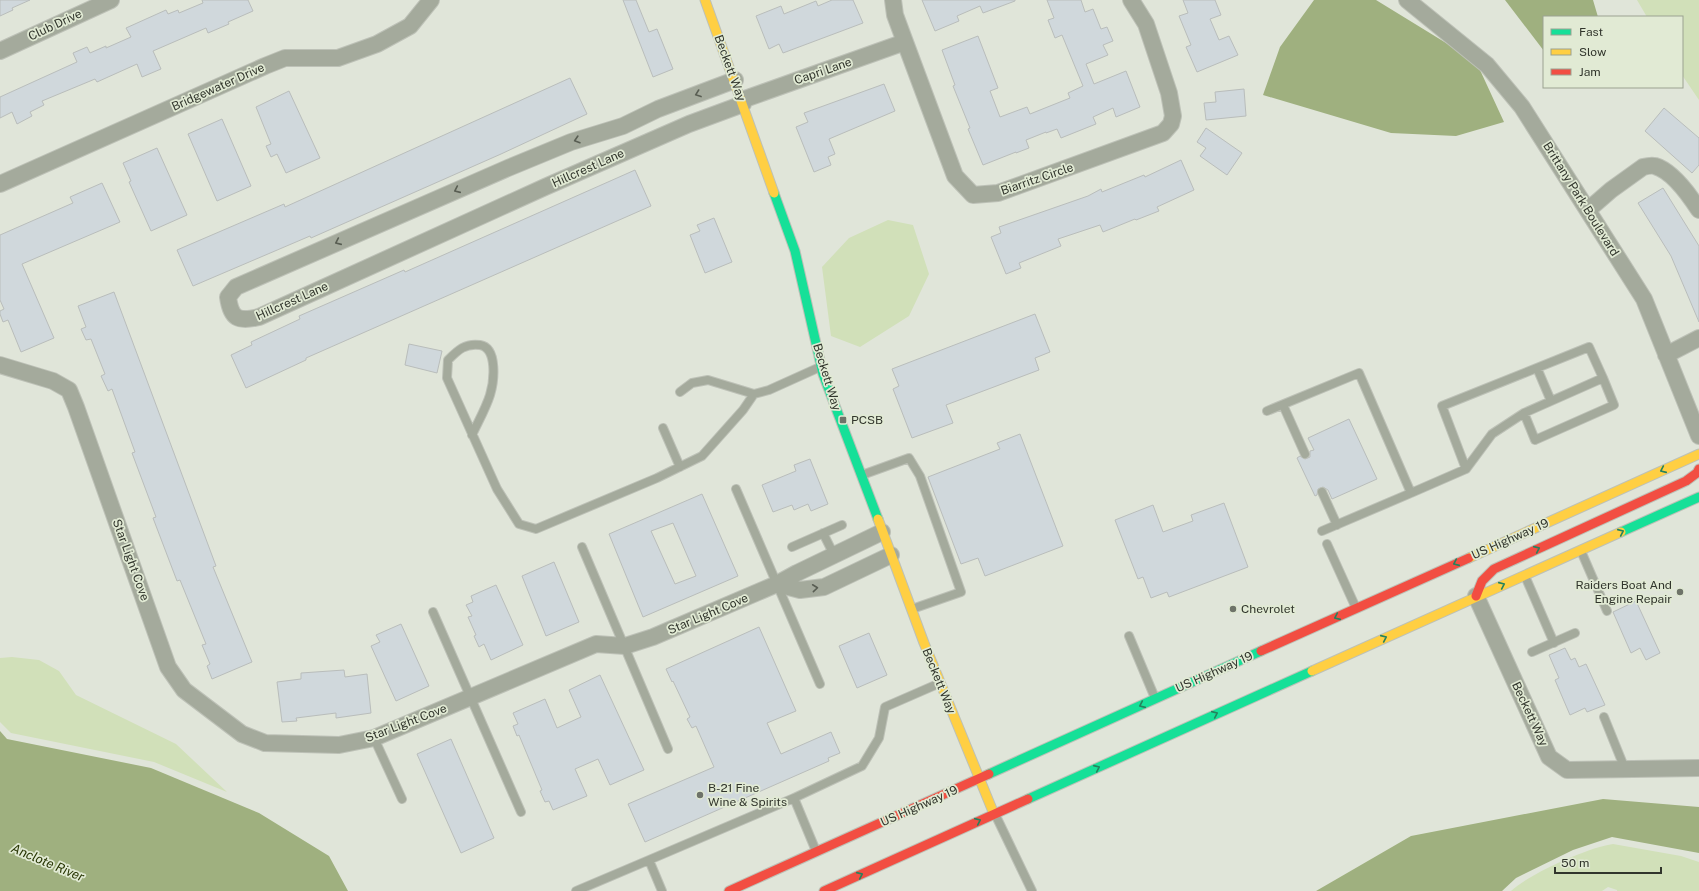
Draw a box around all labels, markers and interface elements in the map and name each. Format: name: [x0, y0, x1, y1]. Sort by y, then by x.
street label: Club Drive: [26, 6, 84, 43]
legend: [1543, 16, 1683, 88]
text: Fast: [1579, 25, 1604, 39]
street label: Beckett Way: [712, 33, 749, 104]
text: Slow: [1579, 45, 1607, 59]
street label: Capri Lane: [793, 55, 854, 87]
street label: Bridgewater Drive: [169, 60, 267, 114]
text: Jam: [1579, 65, 1601, 79]
one-way arrow: [695, 90, 702, 98]
one-way arrow: [574, 135, 581, 144]
street label: Brittany Park Boulevard: [1540, 139, 1622, 259]
street label: Hillcrest Lane: [550, 146, 626, 190]
street label: Biarritz Circle: [999, 160, 1075, 198]
one-way arrow: [454, 185, 461, 193]
one-way arrow: [335, 238, 342, 246]
street label: Hillcrest Lane: [254, 279, 330, 323]
street label: Beckett Way: [810, 342, 844, 413]
place label: PCSB: [851, 413, 883, 427]
marker: PCSB: [838, 415, 848, 425]
one-way arrow: [1660, 465, 1667, 473]
street label: US Highway 19: [1469, 516, 1551, 562]
street label: Star Light Cove: [110, 517, 152, 603]
one-way arrow: [1617, 529, 1625, 537]
one-way arrow: [1533, 546, 1540, 554]
one-way arrow: [1452, 559, 1459, 567]
place label: Raiders Boat And Engine Repair: [1575, 578, 1672, 606]
one-way arrow: [1498, 582, 1506, 590]
one-way arrow: [812, 584, 818, 593]
marker: Raiders Boat And Engine Repair: [1675, 587, 1685, 597]
street label: Star Light Cove: [666, 591, 750, 637]
place label: Chevrolet: [1241, 602, 1295, 616]
marker: Chevrolet: [1228, 604, 1238, 614]
one-way arrow: [1334, 612, 1342, 620]
one-way arrow: [1379, 635, 1387, 643]
street label: Beckett Way: [919, 646, 959, 716]
street label: US Highway 19: [1173, 649, 1255, 695]
street label: Beckett Way: [1509, 680, 1551, 749]
one-way arrow: [1139, 700, 1146, 708]
street label: Star Light Cove: [363, 701, 449, 745]
one-way arrow: [1211, 711, 1218, 719]
one-way arrow: [1092, 765, 1100, 773]
place label: B-21 Fine Wine & Spirits: [708, 781, 787, 809]
street label: US Highway 19: [878, 783, 960, 829]
marker: B-21 Fine Wine & Spirits: [695, 790, 705, 800]
one-way arrow: [975, 818, 982, 826]
water label: Anclote River: [9, 840, 87, 885]
scale bar: [1555, 849, 1661, 875]
text: 50 m: [1561, 856, 1589, 870]
one-way arrow: [855, 872, 863, 880]

